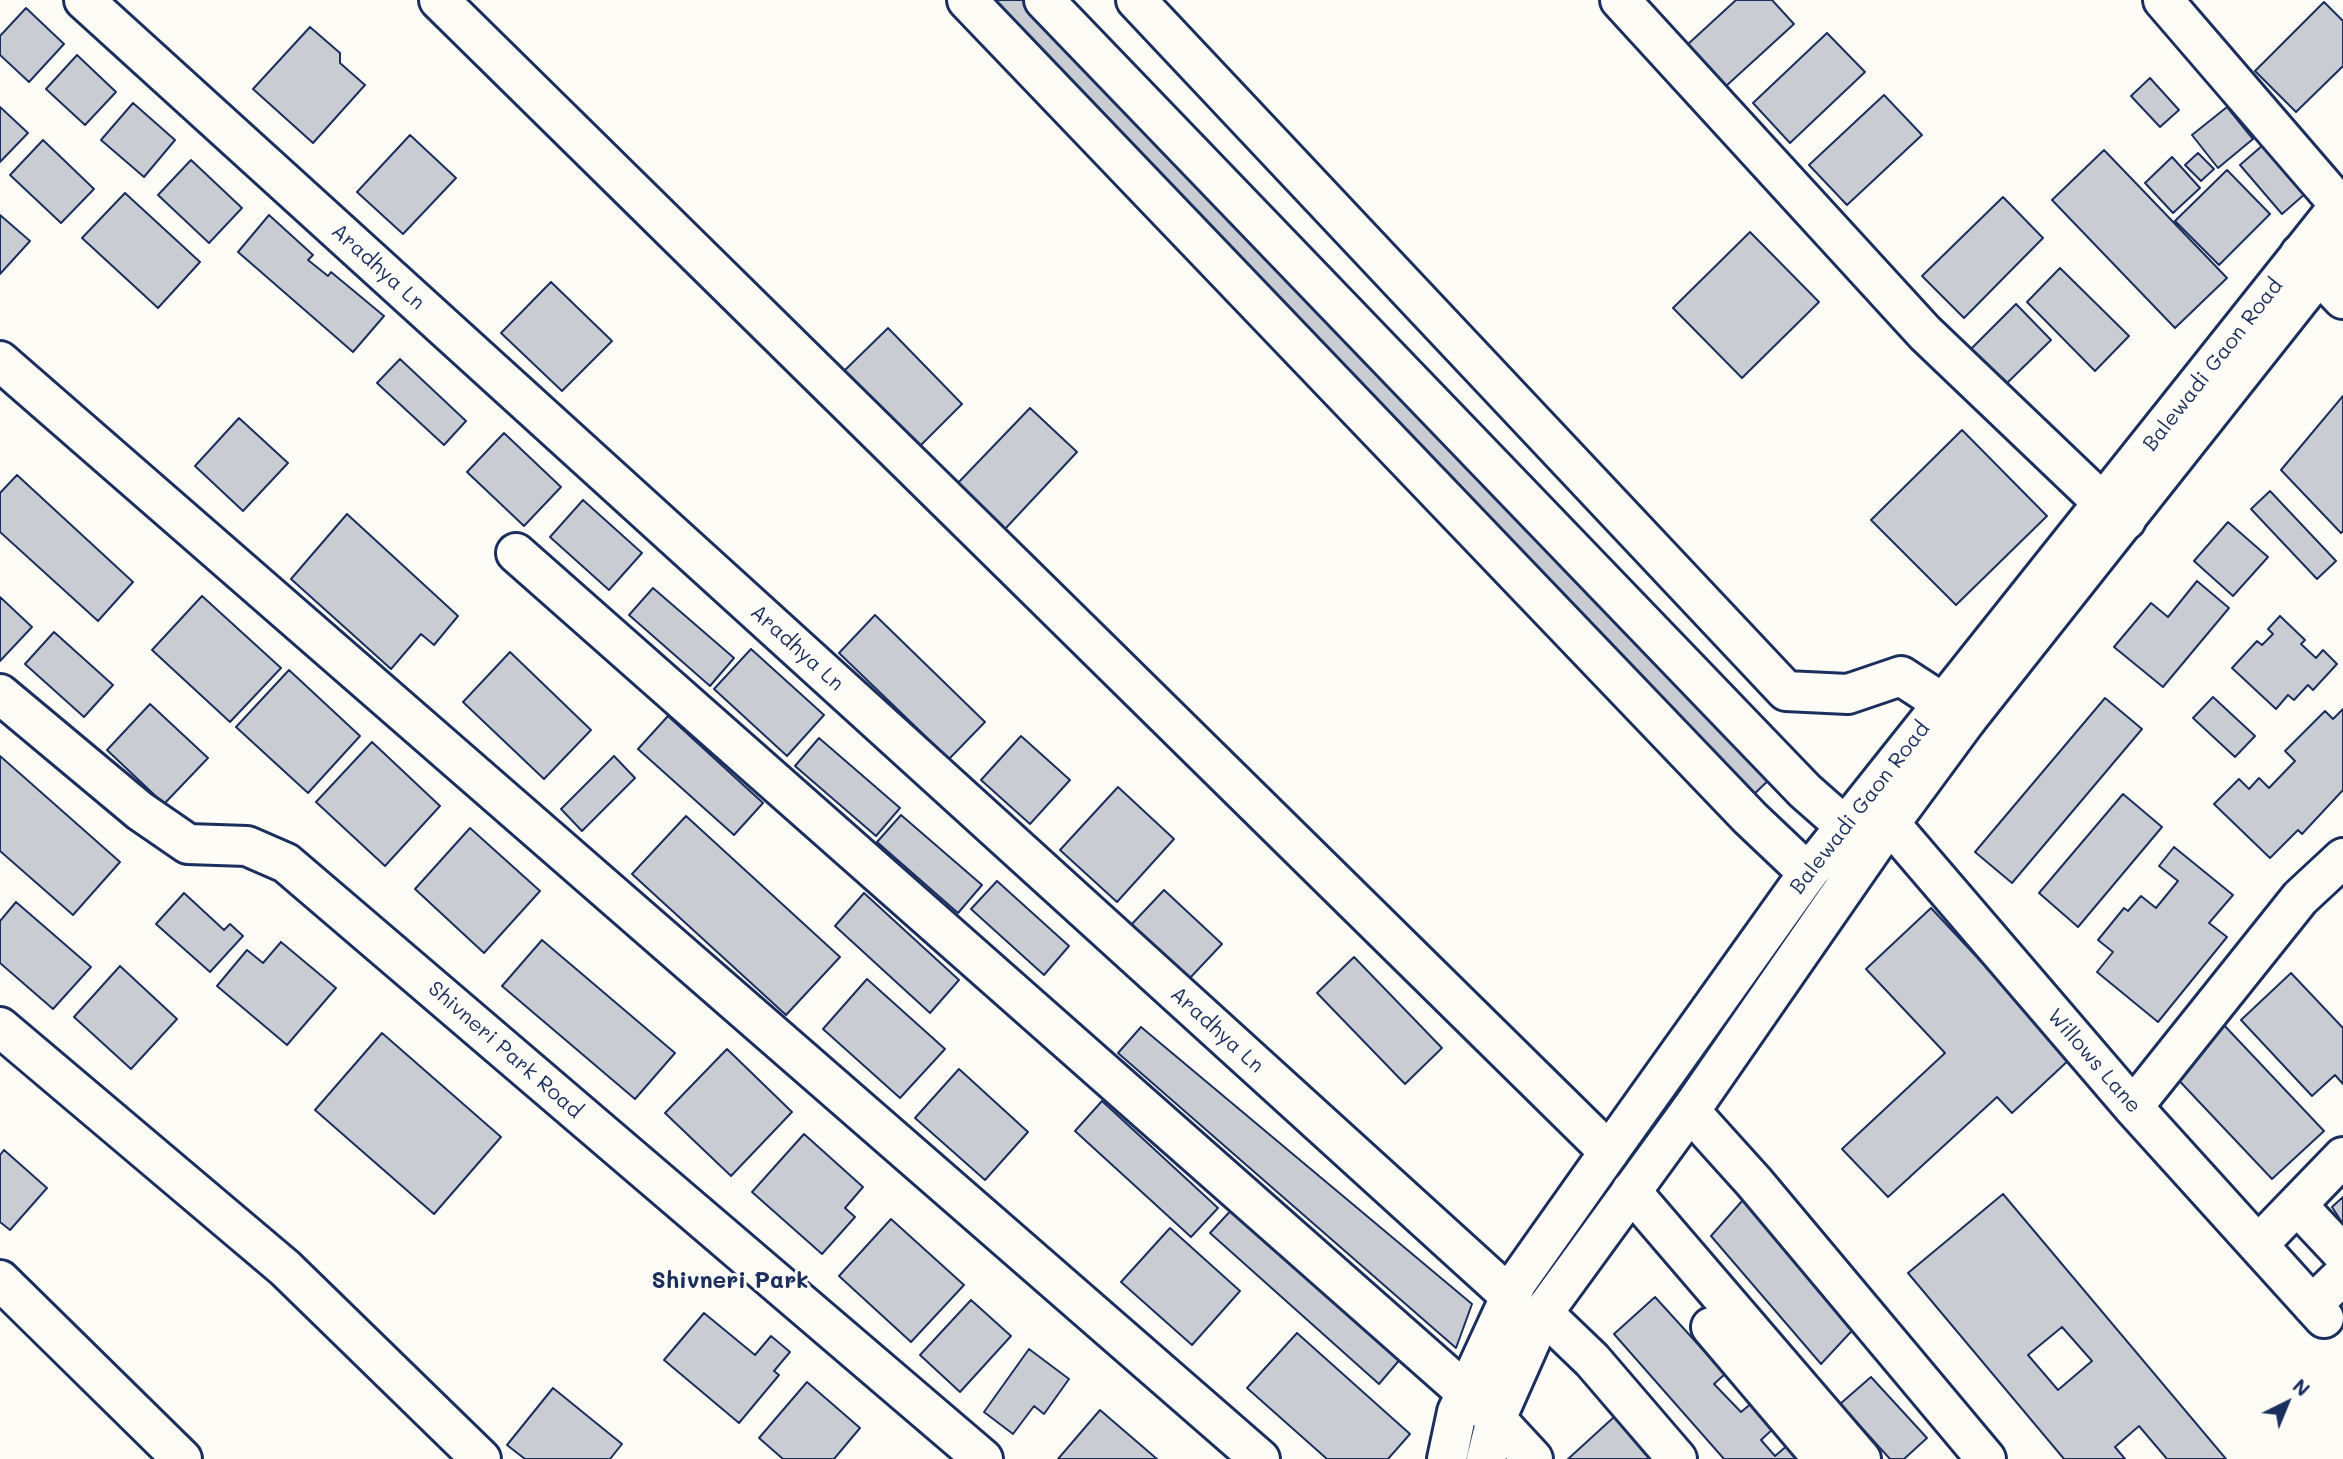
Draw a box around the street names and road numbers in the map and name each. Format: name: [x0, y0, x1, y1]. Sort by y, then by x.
street label: Aradhya Ln: [326, 219, 430, 315]
street label: Balewadi Gaon Road: [2138, 274, 2288, 456]
street label: Aradhya Ln: [745, 600, 849, 696]
street label: Balewadi Gaon Road: [1785, 717, 1935, 899]
street label: Shivneri Park Road: [423, 976, 587, 1124]
street label: Aradhya Ln: [1165, 982, 1269, 1078]
street label: Willows Lane: [2042, 1004, 2146, 1118]

